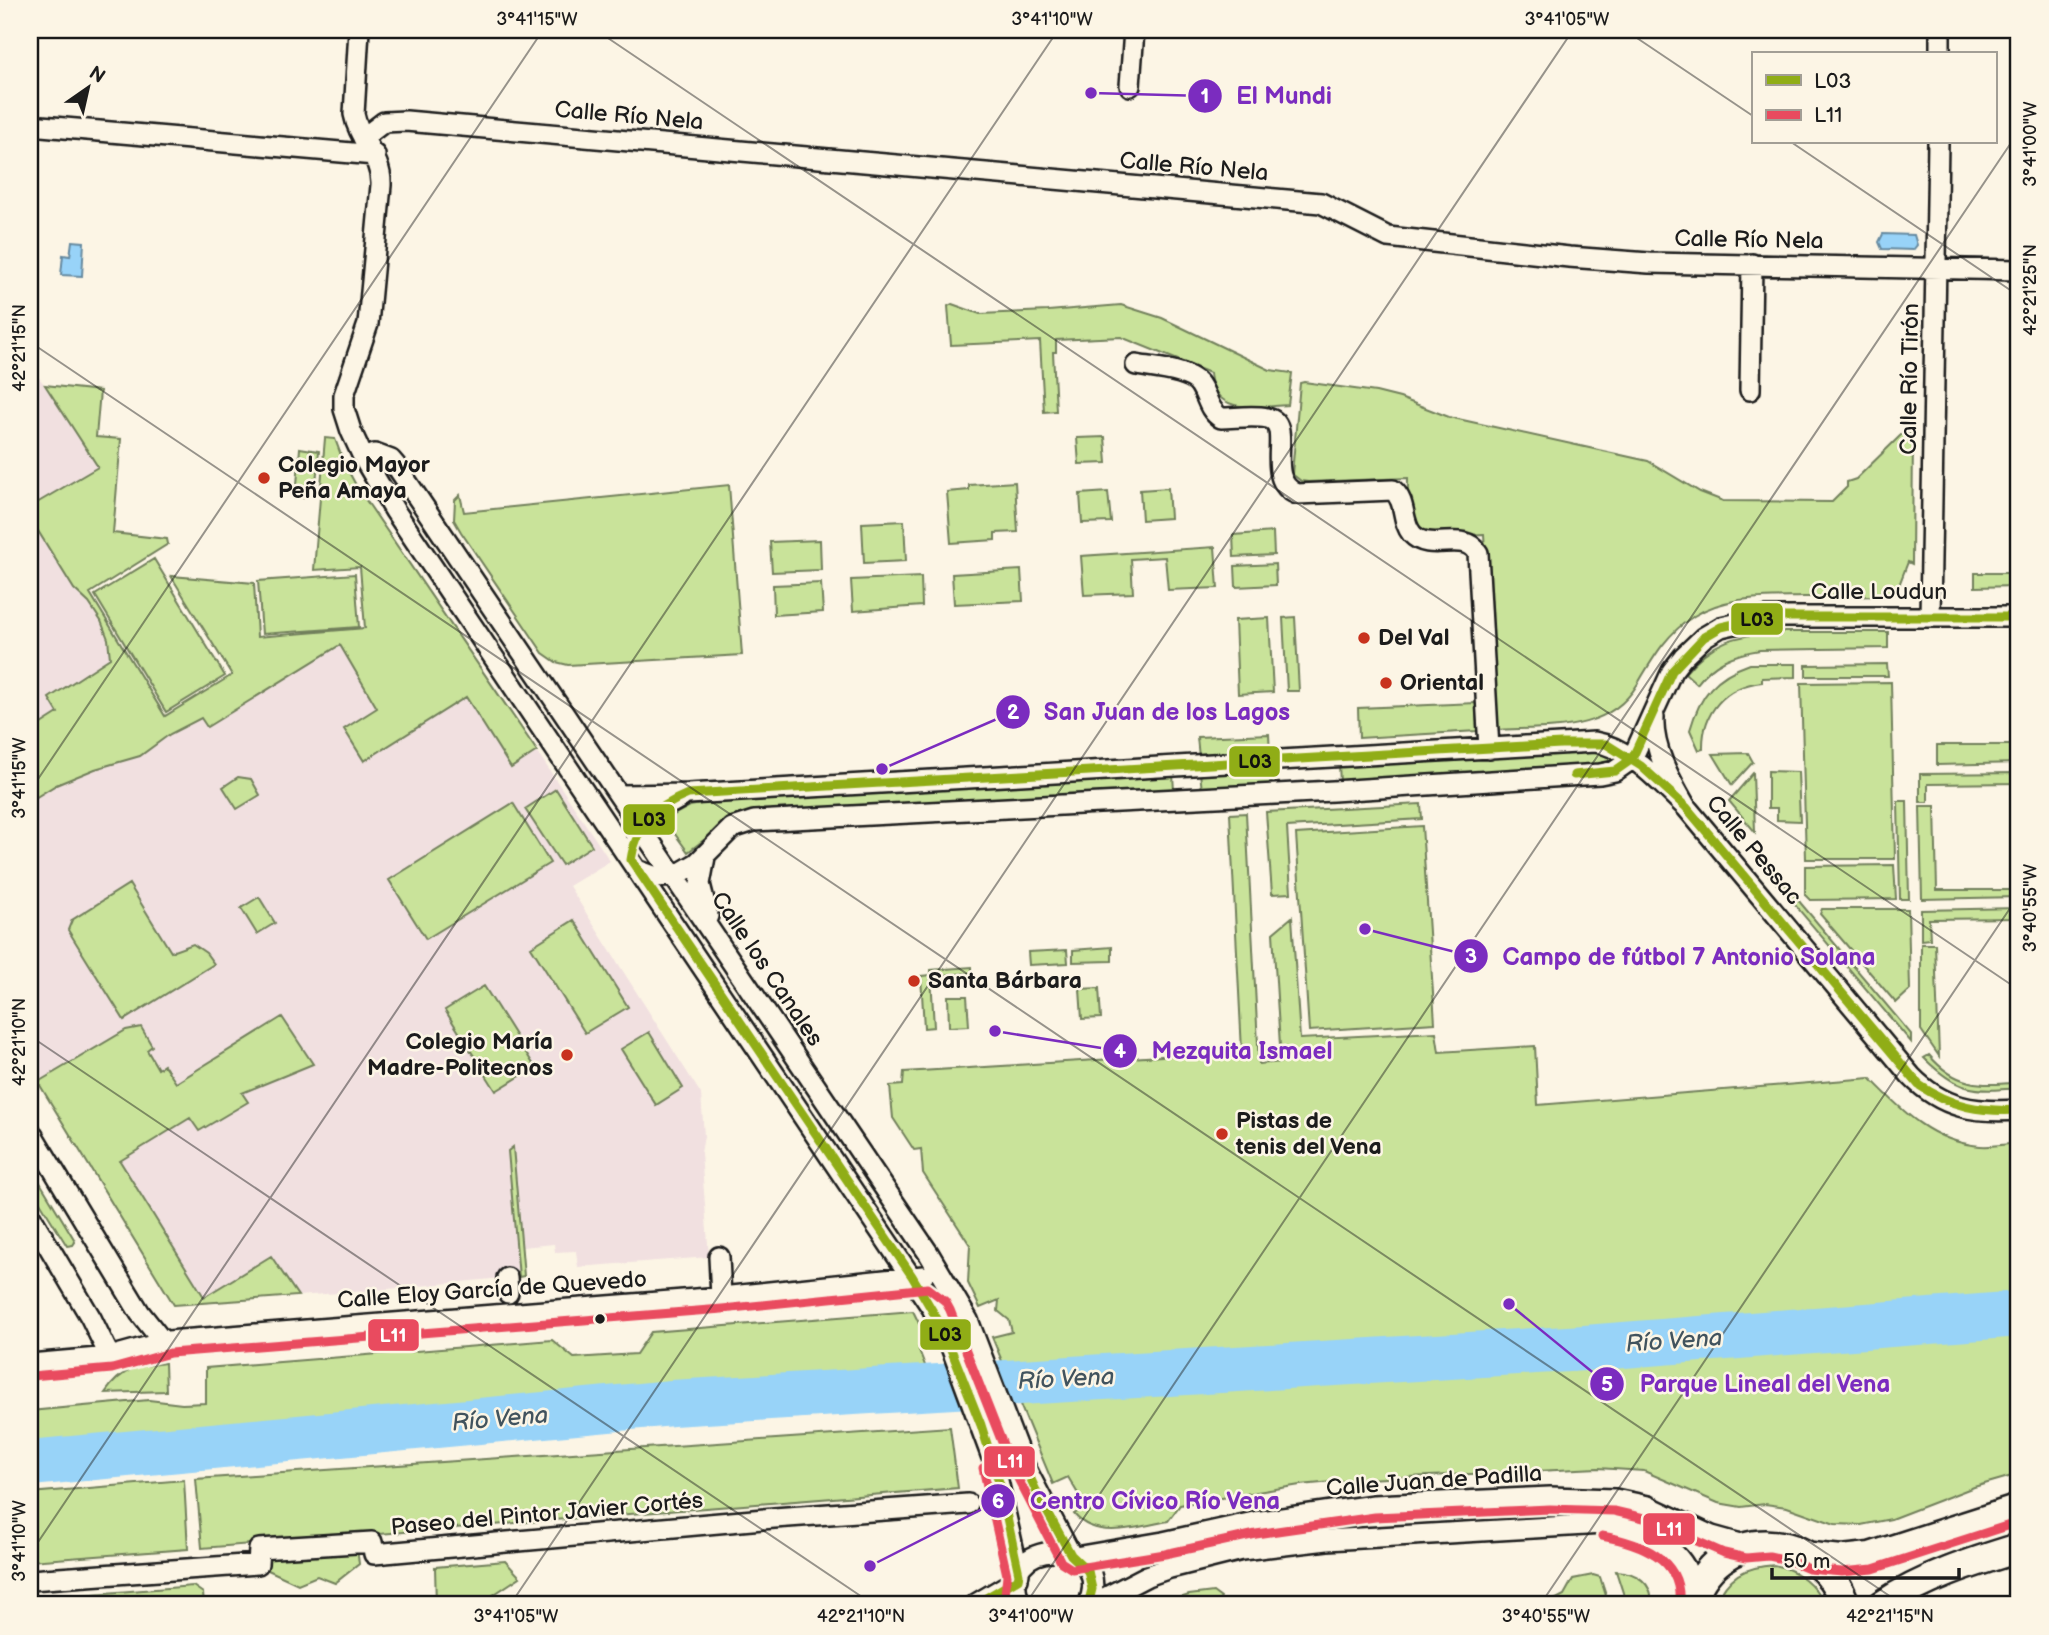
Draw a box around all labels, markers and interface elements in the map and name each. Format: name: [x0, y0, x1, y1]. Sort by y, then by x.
text: 3°41'15"W: [496, 9, 578, 30]
text: 3°41'10"W: [1011, 9, 1093, 30]
text: 3°41'05"W: [1525, 9, 1610, 30]
north arrow: [52, 52, 122, 122]
legend: [1752, 52, 1996, 144]
text: N: [84, 62, 109, 89]
text: L03: [1814, 69, 1851, 94]
callout: El Mundi: [1188, 73, 1346, 118]
text: El Mundi: [1236, 82, 1332, 111]
text: 1: [1201, 84, 1209, 109]
street label: Calle Río Nela: [553, 96, 705, 136]
text: 3°41'00"W: [2020, 101, 2041, 187]
text: L11: [1814, 103, 1842, 128]
street label: Calle Río Nela: [1118, 147, 1270, 187]
street label: Calle Río Nela: [1674, 225, 1824, 255]
text: 42°21'25"N: [2020, 244, 2041, 336]
street label: Calle Río Tirón: [1895, 303, 1925, 455]
text: 42°21'15"N: [9, 304, 30, 392]
place label: Colegio Mayor Peña Amaya: [278, 451, 431, 505]
marker: Colegio Mayor Peña Amaya: [256, 470, 272, 486]
street label: Calle Loudun: [1811, 578, 1947, 606]
line badge: L03: [1730, 602, 1784, 636]
text: L03: [1740, 609, 1774, 632]
place label: Del Val: [1378, 624, 1449, 652]
marker: Del Val: [1356, 630, 1372, 646]
place label: Oriental: [1400, 669, 1484, 697]
marker: Oriental: [1378, 675, 1394, 691]
callout: San Juan de los Lagos: [995, 689, 1304, 734]
text: San Juan de los Lagos: [1044, 698, 1290, 727]
text: 2: [1007, 700, 1020, 725]
text: 3°41'15"W: [9, 737, 30, 819]
line badge: L03: [1228, 745, 1281, 778]
text: L03: [1238, 751, 1272, 774]
street label: Calle Pessac: [1700, 789, 1808, 911]
line badge: L03: [622, 803, 676, 836]
text: L03: [632, 809, 666, 832]
text: 3°40'55"W: [2020, 863, 2041, 952]
street label: Calle los Canales: [705, 886, 829, 1052]
callout: Campo de fútbol 7 Antonio Solana: [1453, 934, 1889, 979]
text: Campo de fútbol 7 Antonio Solana: [1502, 943, 1876, 972]
text: 3: [1465, 944, 1477, 969]
place label: Santa Bárbara: [928, 967, 1082, 995]
marker: Santa Bárbara: [906, 973, 922, 989]
text: 42°21'10"N: [9, 998, 30, 1086]
place label: Colegio María Madre-Politecnos: [367, 1028, 553, 1082]
callout: Mezquita Ismael: [1103, 1029, 1346, 1074]
text: Mezquita Ismael: [1152, 1037, 1332, 1066]
text: 4: [1114, 1039, 1127, 1064]
marker: Colegio María Madre-Politecnos: [559, 1047, 575, 1063]
place label: Pistas de tenis del Vena: [1235, 1107, 1382, 1161]
marker: Pistas de tenis del Vena: [1214, 1126, 1230, 1142]
street label: Calle Eloy García de Quevedo: [336, 1265, 648, 1315]
unlabelled marker: [593, 1312, 607, 1326]
line badge: L11: [367, 1318, 420, 1352]
line badge: L03: [919, 1318, 972, 1351]
water label: Río Vena: [1625, 1323, 1723, 1359]
text: L03: [928, 1324, 962, 1347]
text: L11: [380, 1325, 406, 1348]
callout: Parque Lineal del Vena: [1590, 1361, 1905, 1406]
water label: Río Vena: [1017, 1362, 1115, 1396]
text: Parque Lineal del Vena: [1640, 1370, 1890, 1399]
text: 5: [1601, 1372, 1613, 1397]
water label: Río Vena: [450, 1400, 550, 1438]
line badge: L11: [983, 1445, 1036, 1478]
text: L11: [997, 1451, 1023, 1474]
street label: Calle Juan de Padilla: [1325, 1459, 1543, 1503]
callout: Centro Cívico Río Vena: [981, 1478, 1295, 1523]
street label: Paseo del Pintor Javier Cortés: [390, 1486, 704, 1542]
text: Centro Cívico Río Vena: [1030, 1487, 1280, 1516]
text: 6: [992, 1489, 1004, 1514]
text: 3°41'10"W: [9, 1500, 30, 1582]
line badge: L11: [1642, 1512, 1696, 1546]
text: L11: [1656, 1519, 1682, 1542]
scale bar: [1772, 1537, 1960, 1581]
text: 50 m: [1783, 1549, 1830, 1574]
text: 3°41'05"W: [474, 1606, 559, 1627]
text: 42°21'10"N: [817, 1606, 905, 1627]
text: 3°41'00"W: [988, 1606, 1074, 1627]
text: 3°40'55"W: [1502, 1606, 1591, 1627]
text: 42°21'15"N: [1846, 1606, 1934, 1627]

